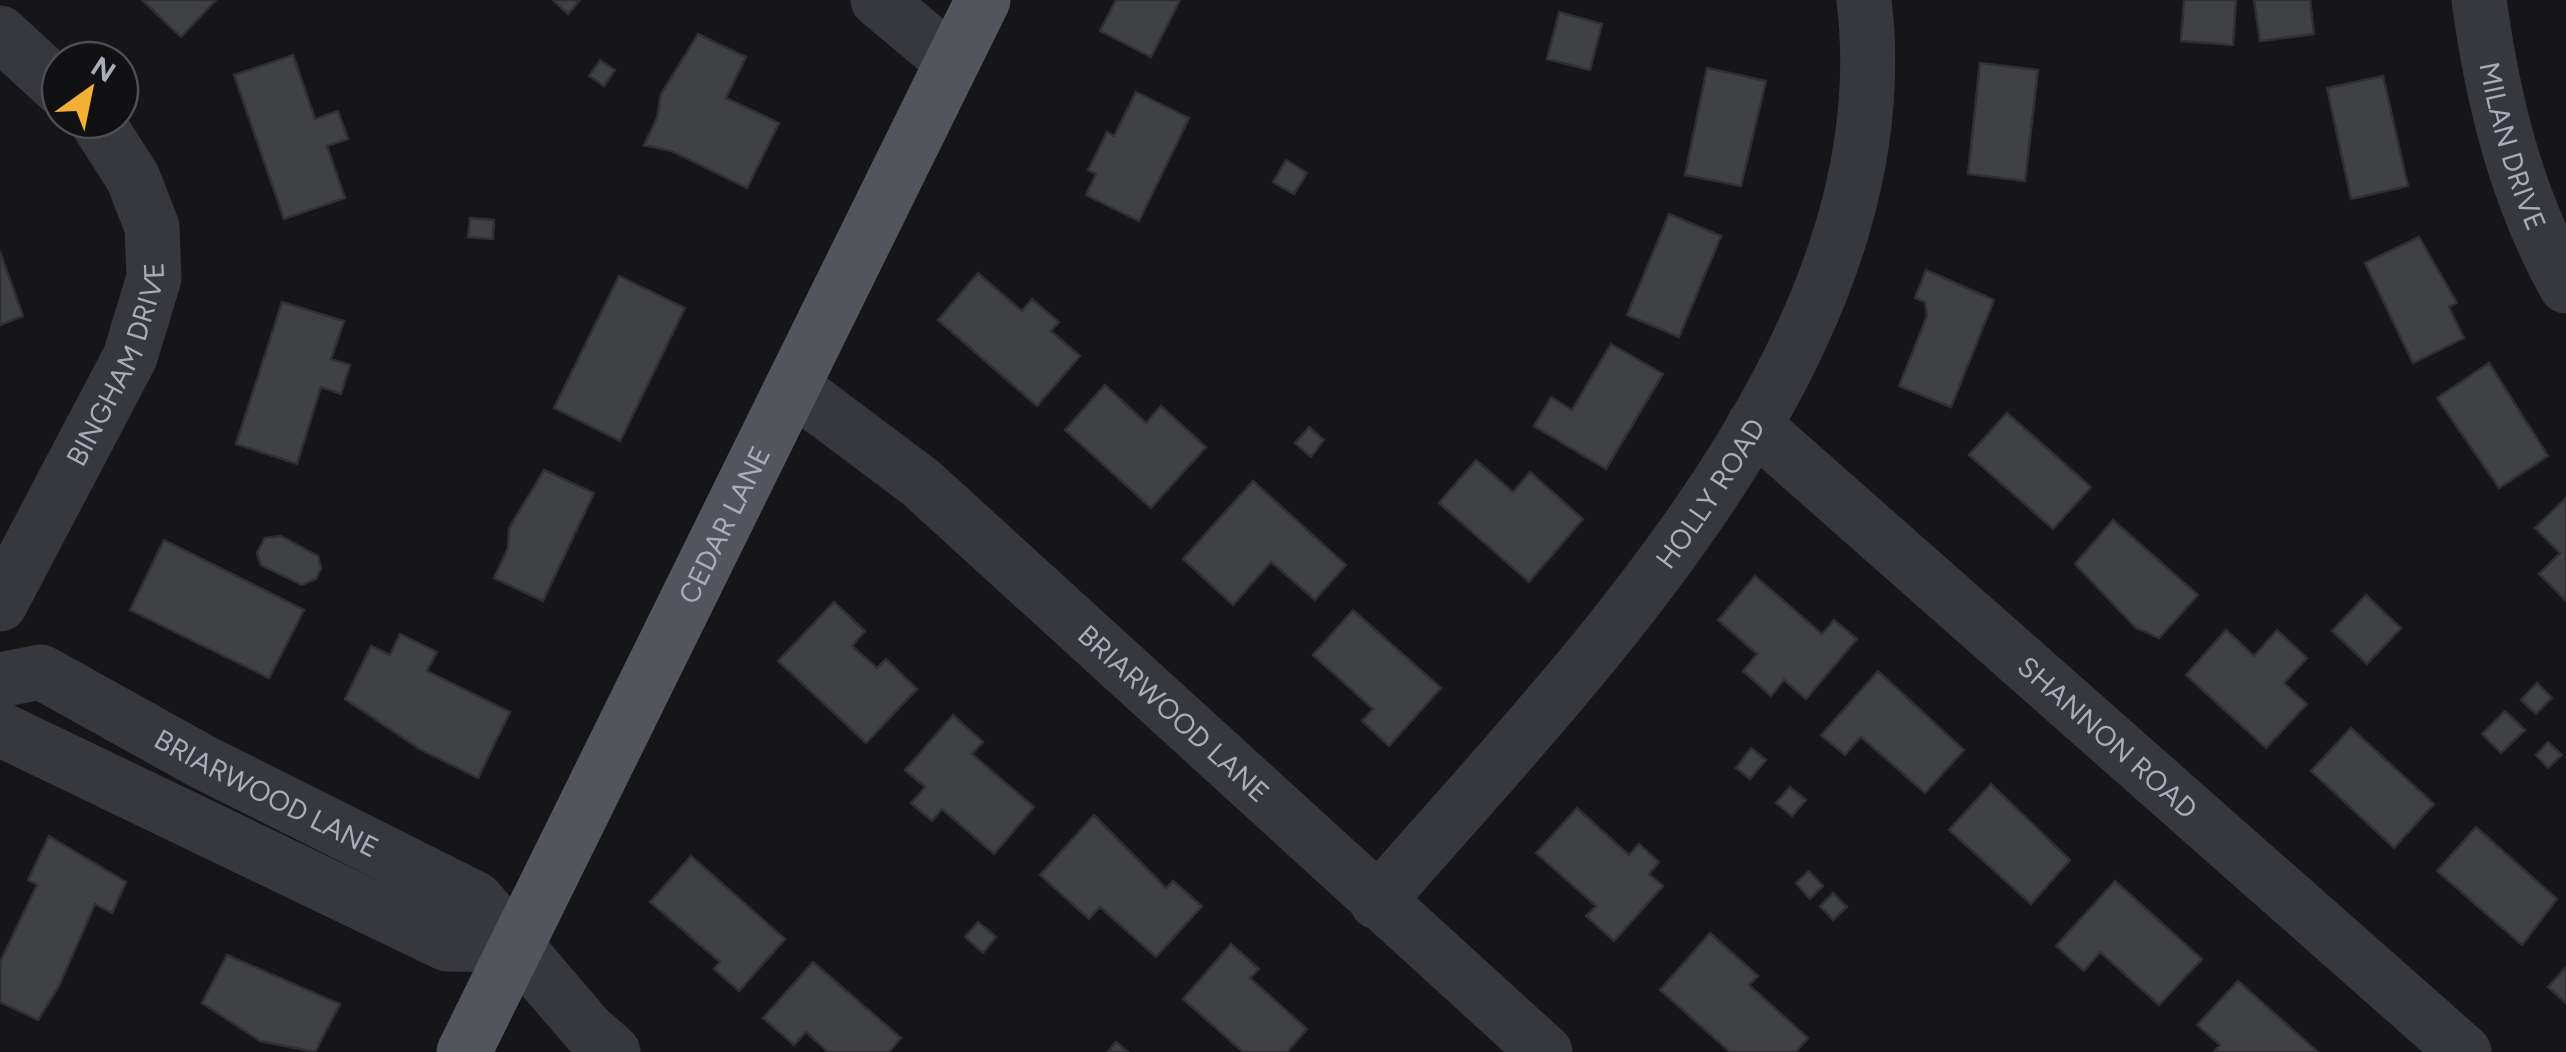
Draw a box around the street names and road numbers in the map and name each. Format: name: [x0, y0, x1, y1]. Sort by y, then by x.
street label: MILAN DRIVE: [2472, 59, 2554, 235]
street label: BINGHAM DRIVE: [59, 262, 171, 472]
street label: HOLLY ROAD: [1648, 412, 1772, 575]
street label: CEDAR LANE: [671, 440, 777, 609]
street label: BRIARWOOD LANE: [1071, 618, 1276, 809]
street label: SHANNON ROAD: [2011, 649, 2205, 826]
street label: BRIARWOOD LANE: [149, 722, 384, 864]

